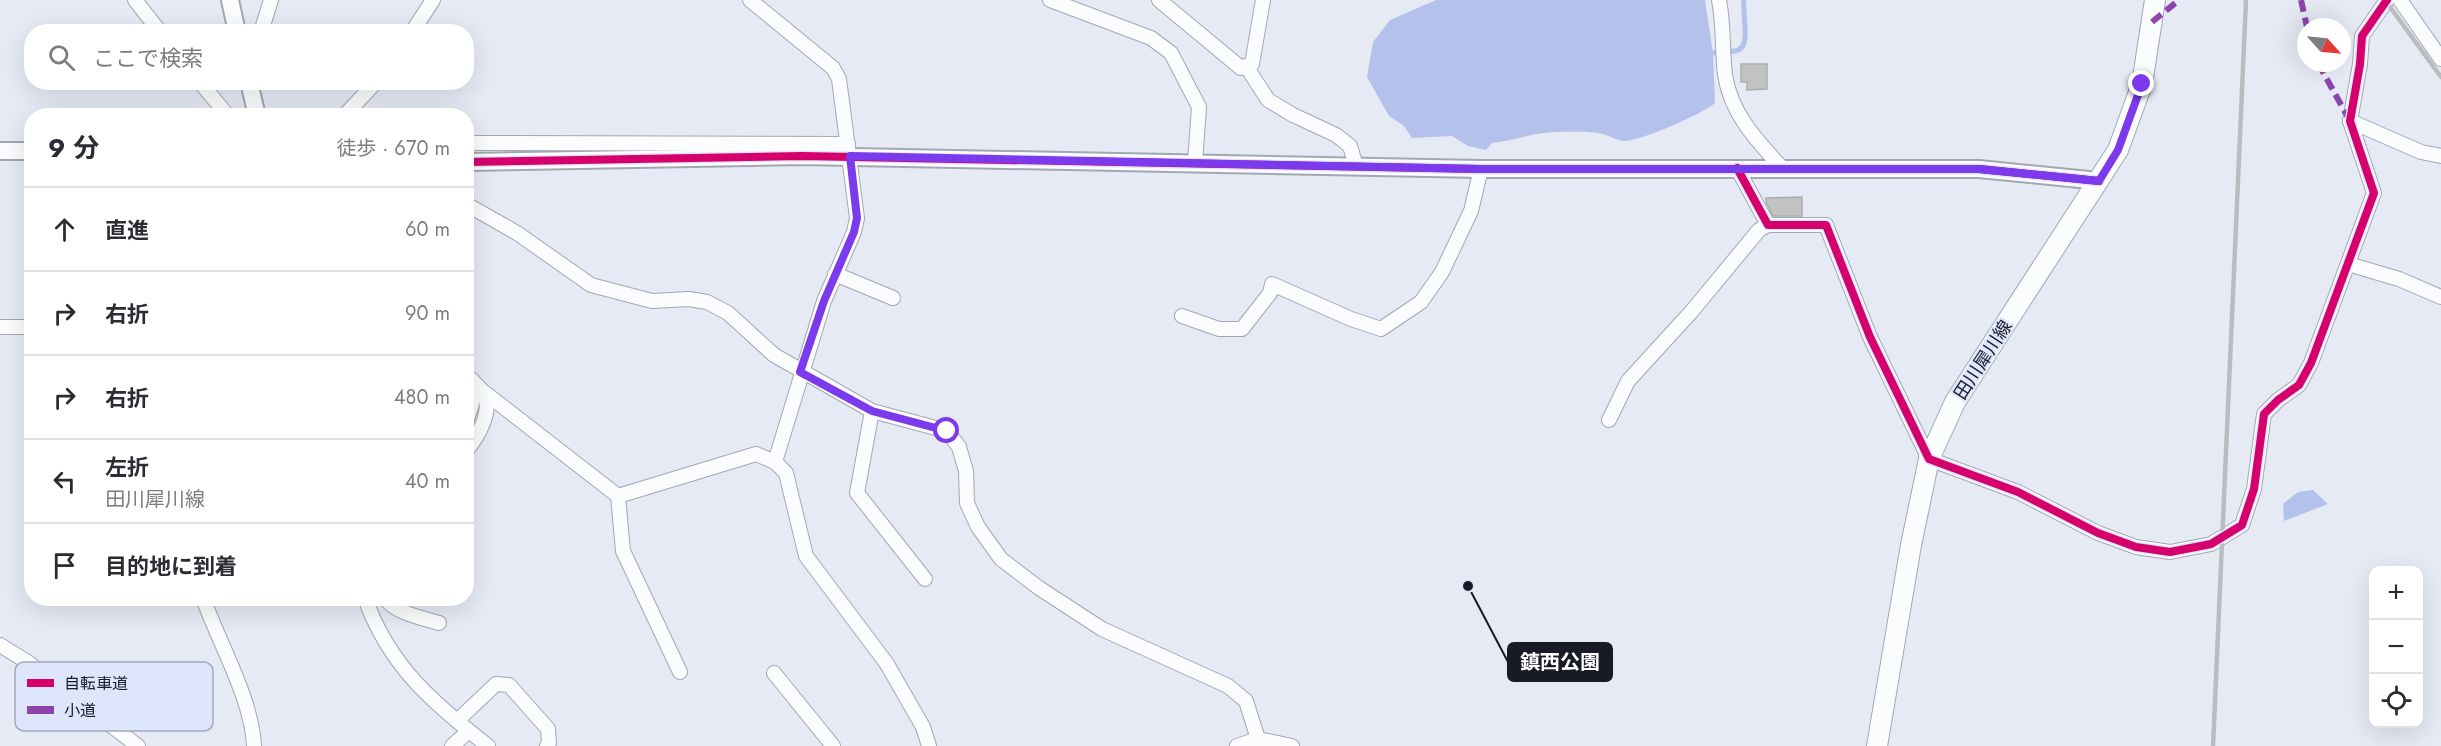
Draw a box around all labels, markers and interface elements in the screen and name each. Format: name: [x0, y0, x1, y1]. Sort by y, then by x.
north arrow: [2297, 18, 2351, 72]
search box: [24, 24, 474, 90]
icon: search: [45, 41, 78, 74]
text: ここで検索: [93, 42, 203, 74]
route end: [2128, 70, 2154, 96]
text: 9 分: [48, 129, 99, 167]
text: 徒歩 · 670 m: [336, 134, 450, 163]
icon: ahead: [48, 213, 81, 246]
text: 直進: [105, 214, 149, 246]
text: 60 m: [405, 215, 450, 244]
icon: right: [48, 297, 81, 330]
text: 右折: [105, 298, 149, 330]
text: 90 m: [405, 299, 450, 328]
street label: 田川犀川線: [1948, 315, 2018, 405]
icon: right: [48, 381, 81, 414]
text: 右折: [105, 382, 149, 414]
text: 480 m: [394, 383, 450, 412]
route start: [933, 417, 959, 443]
text: 左折: [105, 451, 149, 483]
icon: left: [48, 465, 81, 498]
text: 40 m: [405, 467, 450, 496]
text: 田川犀川線: [105, 485, 205, 514]
icon: arrive: [48, 549, 81, 582]
text: 目的地に到着: [105, 550, 237, 582]
map controls: [2369, 566, 2423, 728]
button: +: [2369, 566, 2423, 620]
button: −: [2369, 620, 2423, 674]
callout: 鎮西公園: [1508, 643, 1612, 681]
text: 鎮西公園: [1520, 648, 1600, 677]
legend: [15, 662, 213, 731]
text: 自転車道: [64, 672, 128, 695]
button: locate: [2369, 674, 2423, 728]
text: 小道: [64, 699, 96, 722]

